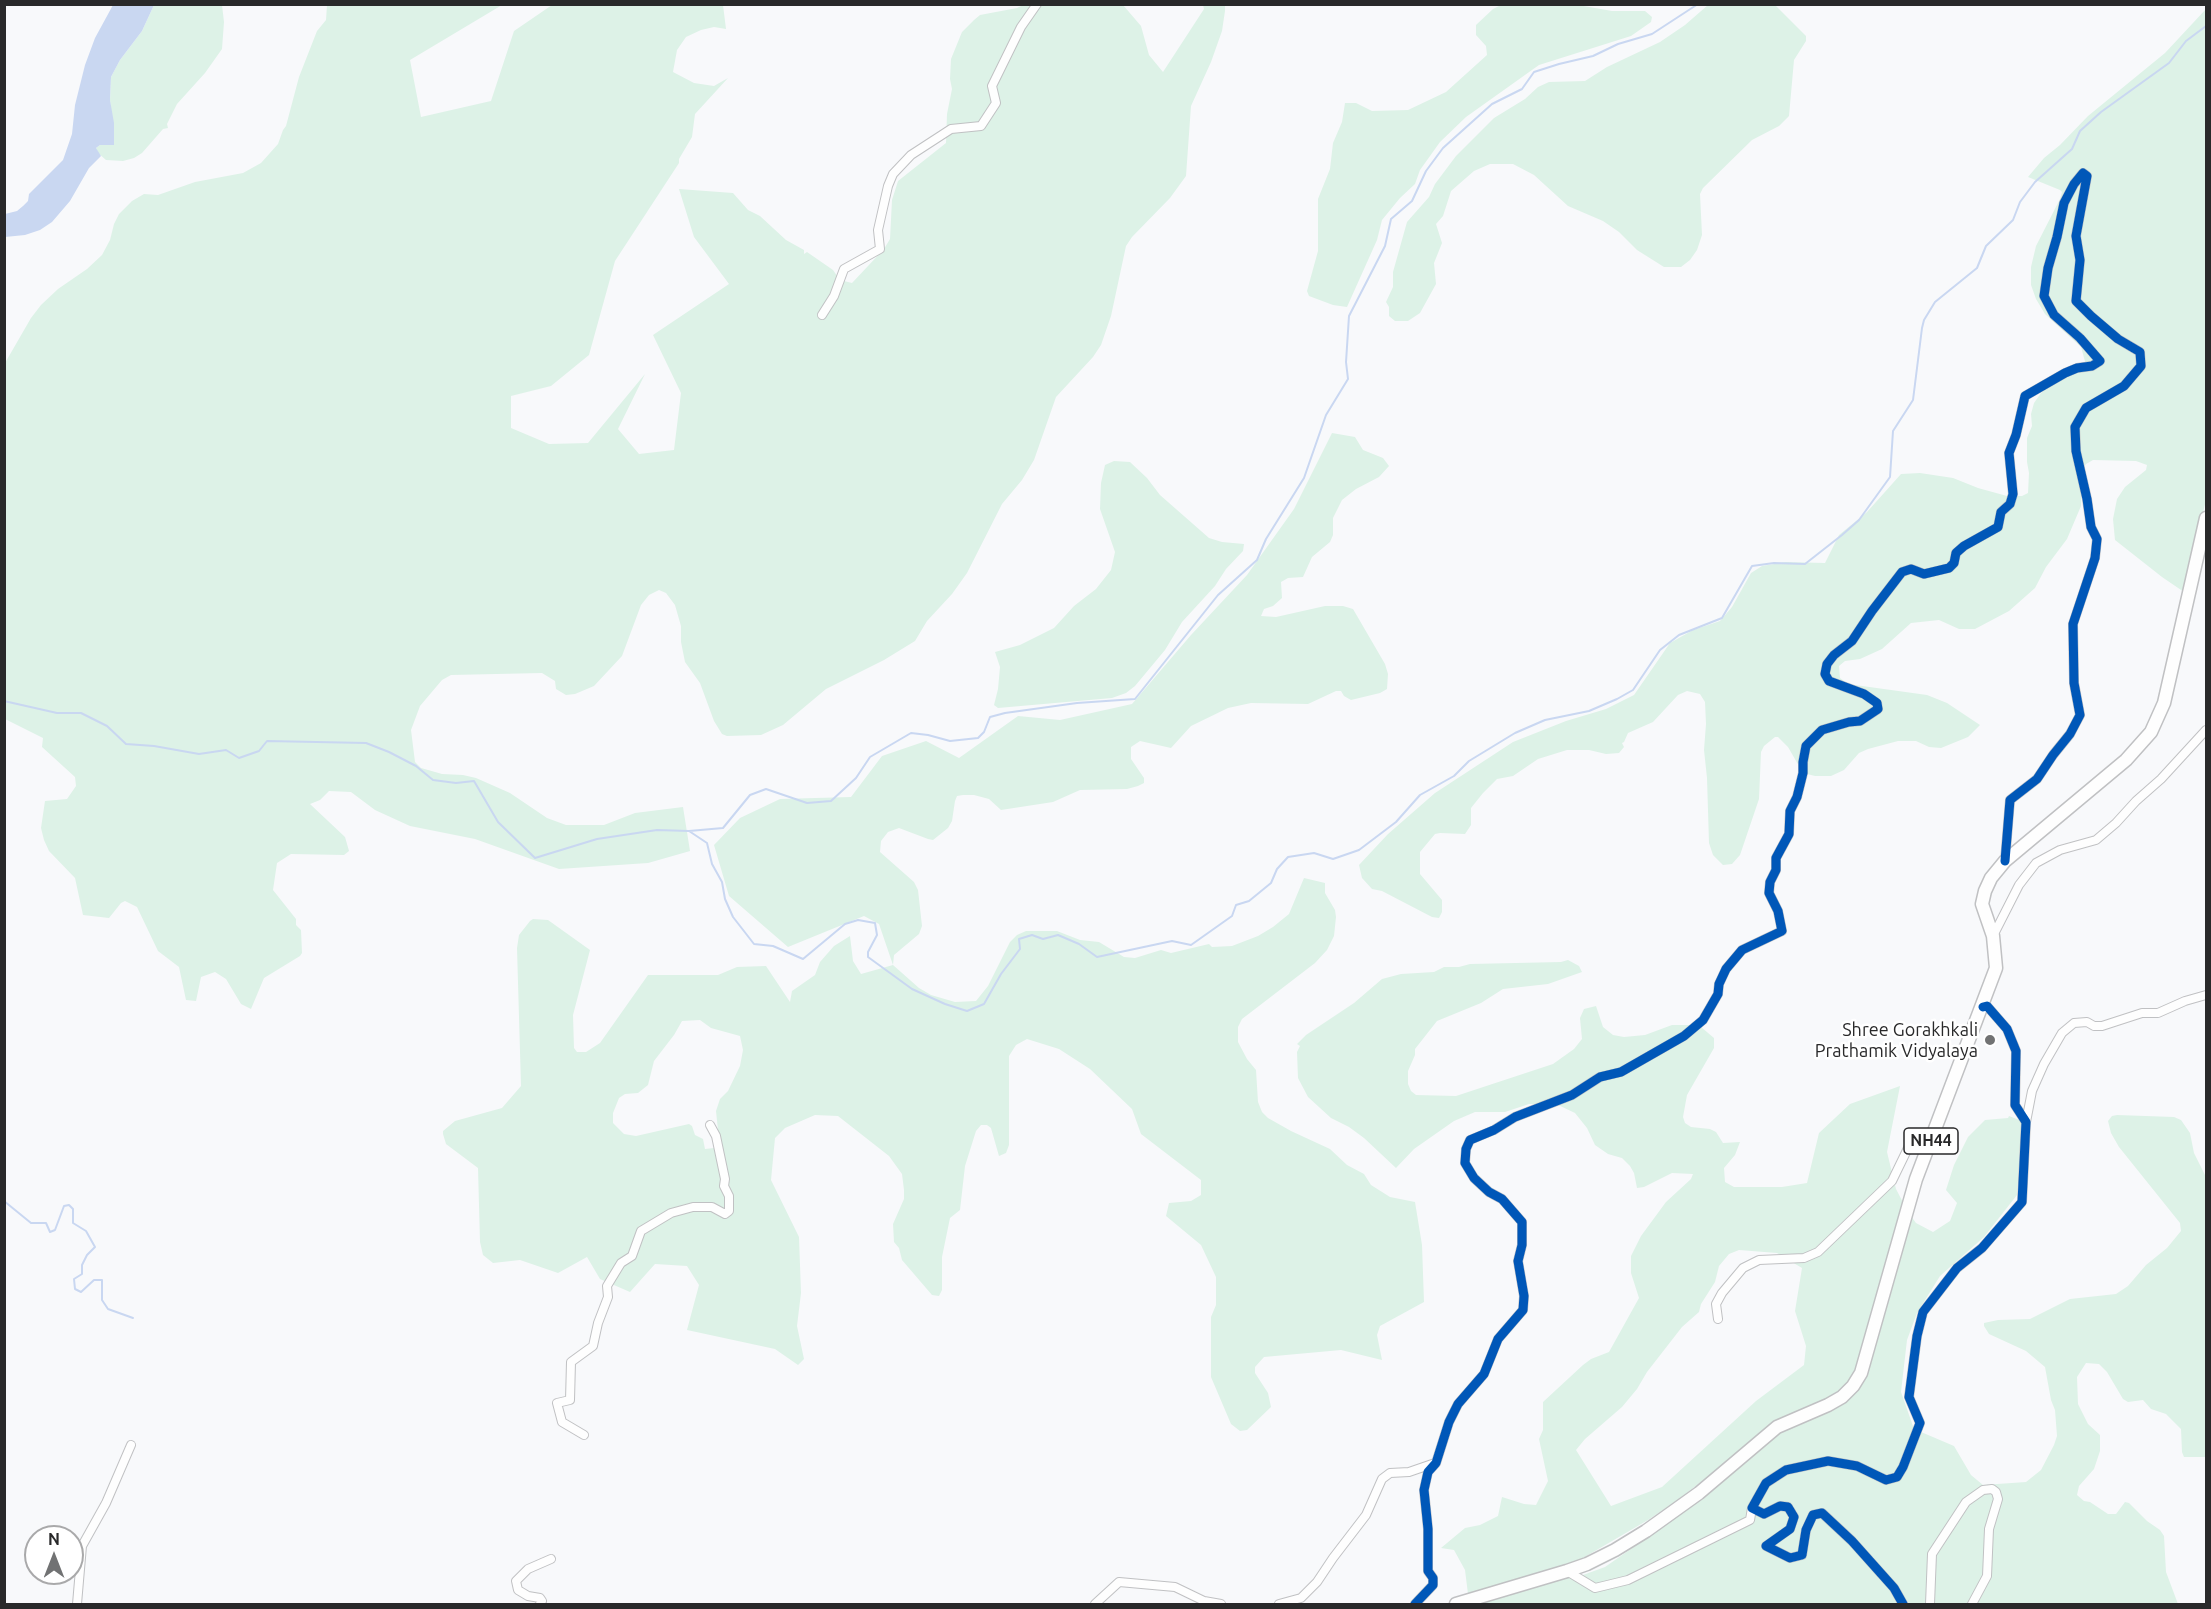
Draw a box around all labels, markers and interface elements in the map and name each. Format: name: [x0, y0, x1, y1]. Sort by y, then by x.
place label: Shree Gorakhkali Prathamik Vidyalaya: [1815, 1019, 1978, 1062]
marker: Shree Gorakhkali Prathamik Vidyalaya: [1983, 1033, 1997, 1047]
road number: NH44: [1904, 1128, 1958, 1154]
north arrow: [24, 1525, 84, 1585]
text: N: [48, 1530, 60, 1548]

